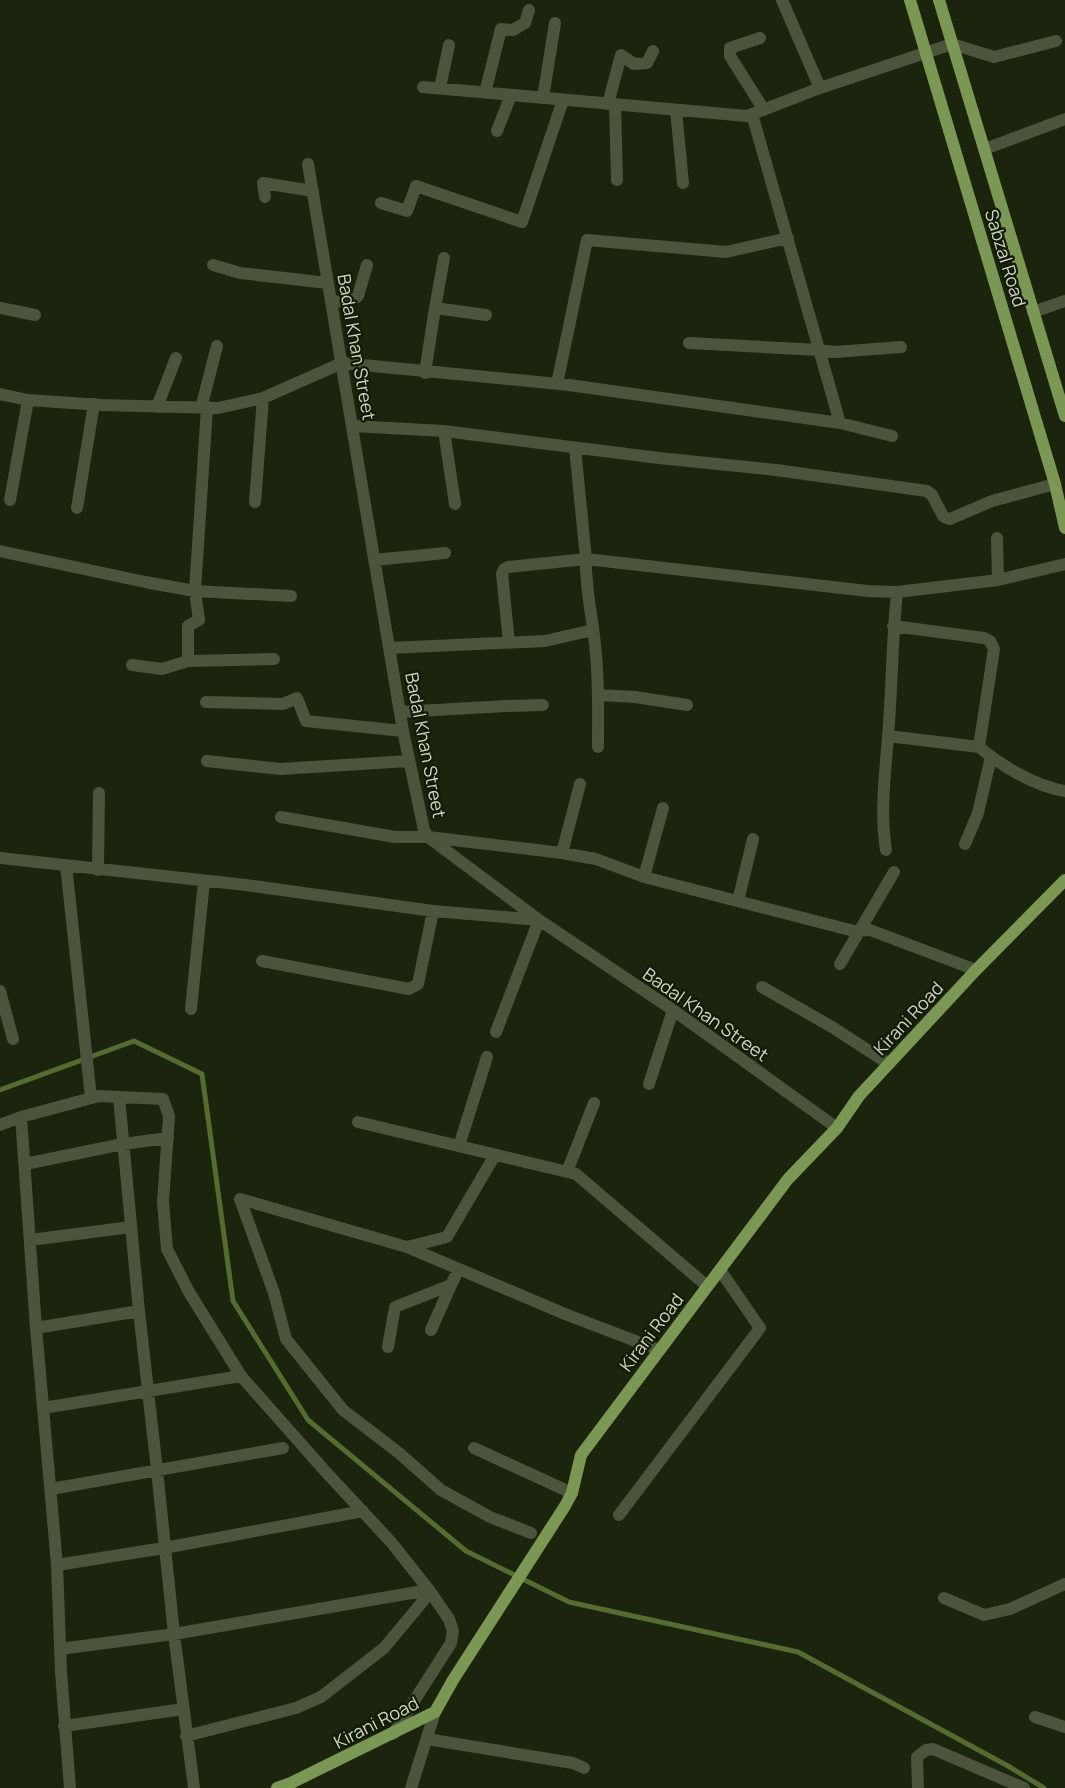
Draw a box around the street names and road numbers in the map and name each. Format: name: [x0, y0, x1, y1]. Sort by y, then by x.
street label: Sabzal Road: [980, 206, 1032, 310]
street label: Badal Khan Street: [332, 272, 382, 422]
street label: Badal Khan Street: [400, 670, 452, 820]
street label: Badal Khan Street: [638, 962, 774, 1066]
street label: Kirani Road: [868, 976, 948, 1060]
street label: Kirani Road: [614, 1288, 688, 1376]
street label: Kirani Road: [329, 1690, 423, 1754]

